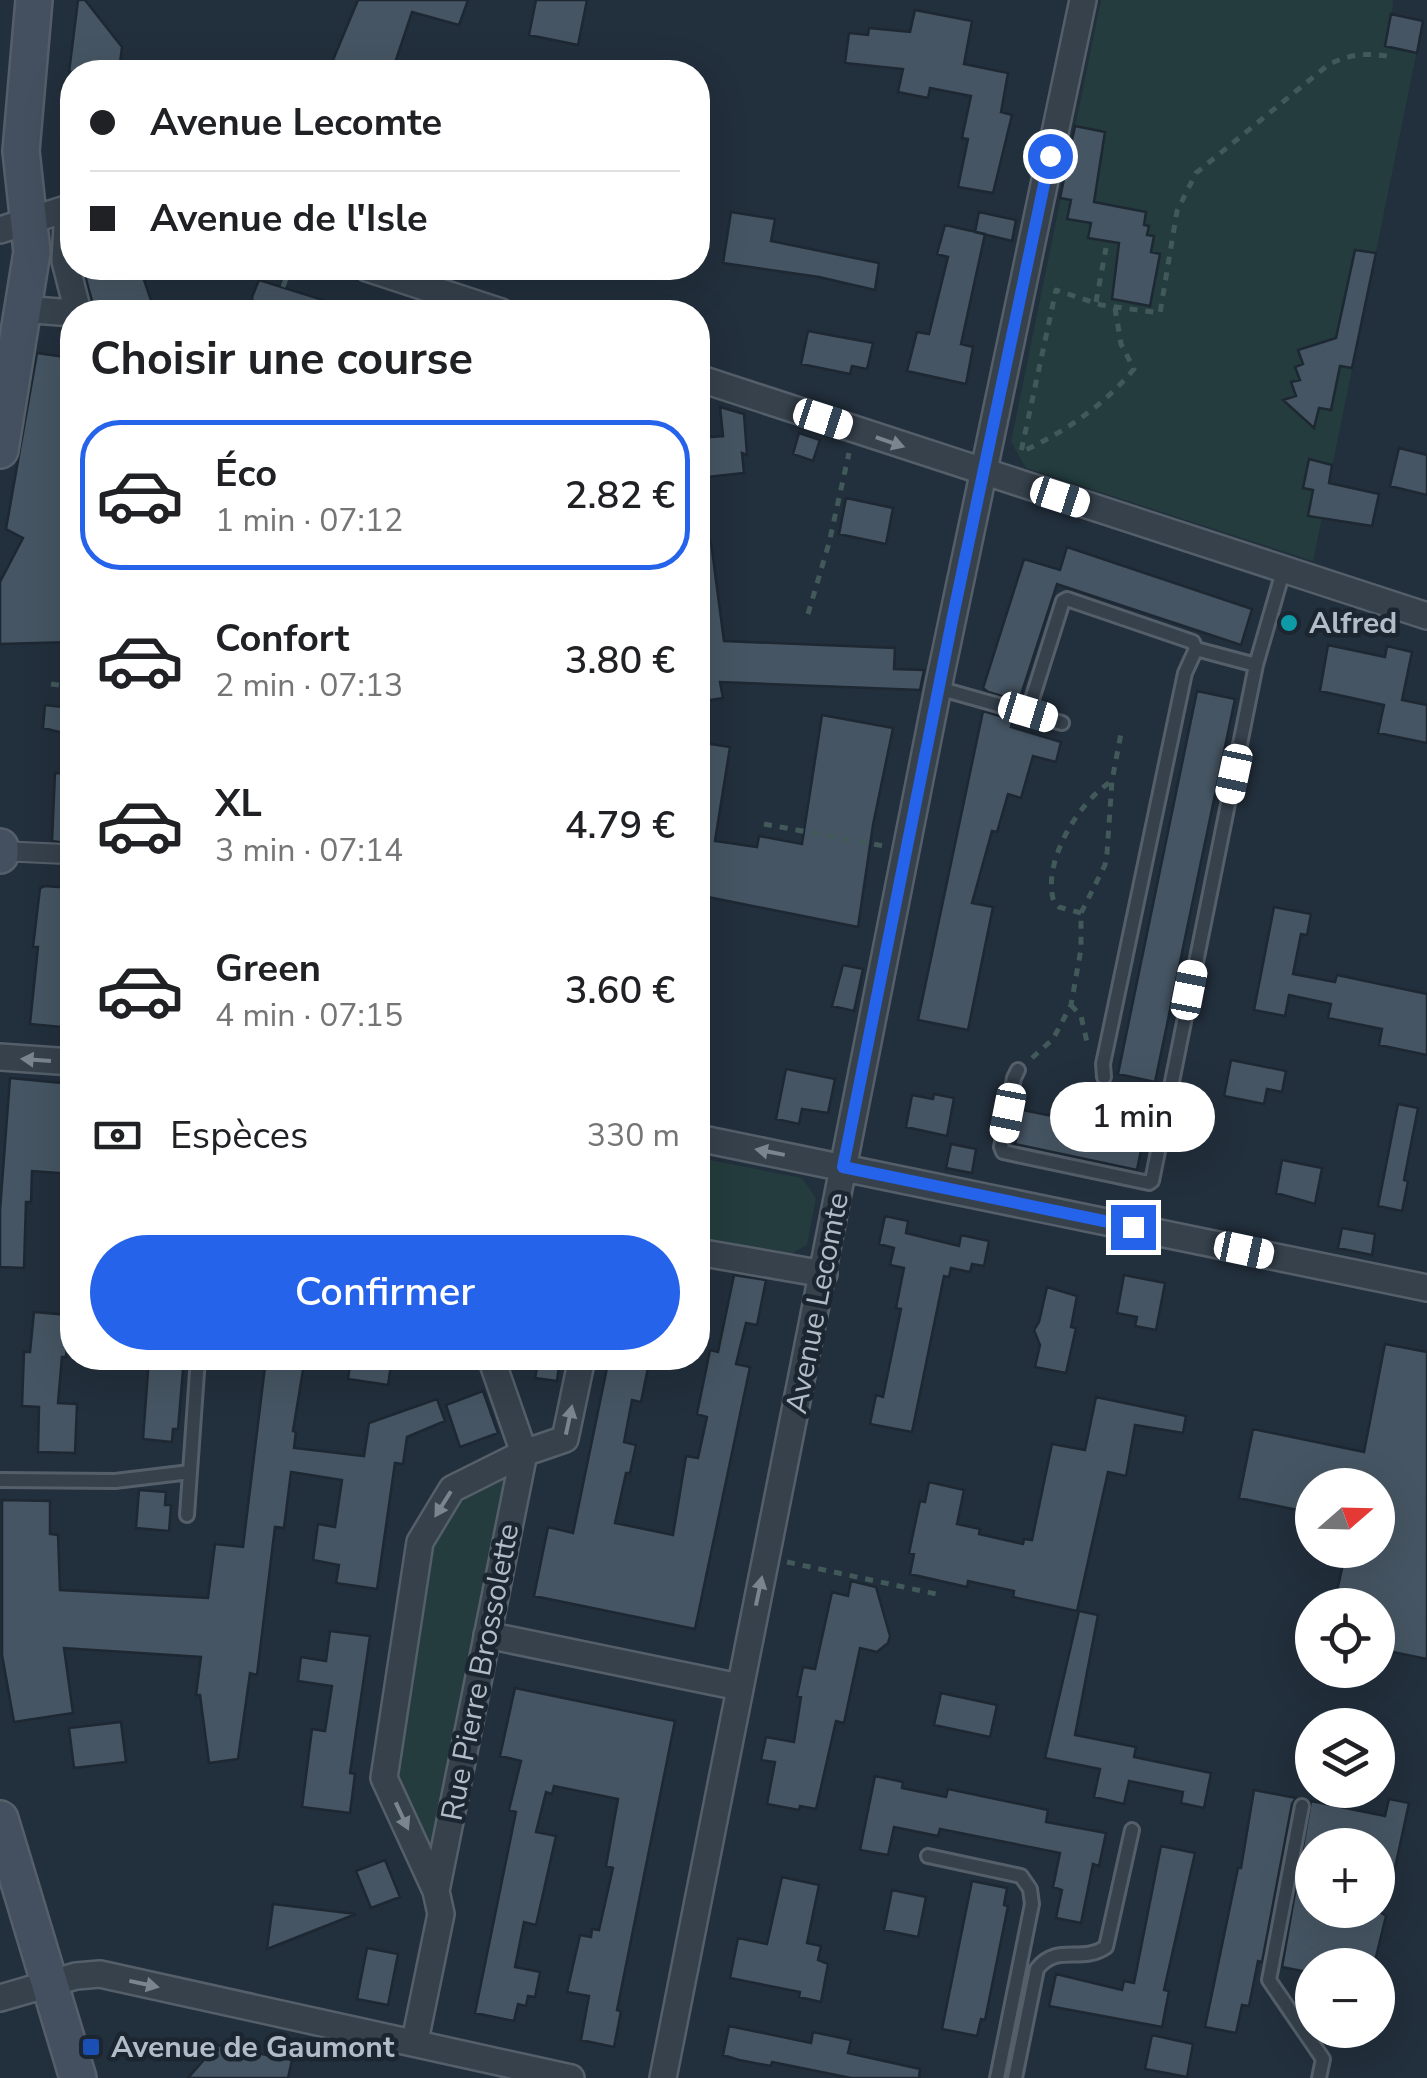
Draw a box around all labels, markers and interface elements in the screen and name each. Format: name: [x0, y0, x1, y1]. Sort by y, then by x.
text: Avenue Lecomte: [150, 97, 442, 148]
route start: [1028, 134, 1073, 179]
text: Avenue de l'Isle: [150, 193, 428, 244]
text: Choisir une course: [90, 329, 473, 390]
car: [790, 395, 856, 443]
one-way arrow: [875, 435, 905, 450]
text: Éco: [215, 448, 277, 499]
icon: car: [95, 450, 185, 540]
text: 2.82 €: [565, 470, 675, 521]
car: [1027, 473, 1093, 521]
text: 1 min · 07:12: [215, 499, 403, 542]
place label: Alfred: [1309, 603, 1397, 644]
marker: Alfred: [1278, 612, 1300, 634]
text: Confort: [215, 613, 349, 664]
icon: car: [95, 615, 185, 705]
text: 3.80 €: [565, 635, 675, 686]
text: 2 min · 07:13: [215, 664, 403, 707]
car: [995, 689, 1061, 735]
car: [1213, 742, 1255, 806]
text: XL: [215, 778, 262, 829]
icon: car: [95, 780, 185, 870]
text: 4.79 €: [565, 800, 675, 851]
text: 3 min · 07:14: [215, 829, 403, 872]
text: Green: [215, 943, 321, 994]
icon: car: [95, 945, 185, 1035]
car: [1169, 958, 1209, 1022]
text: 3.60 €: [565, 965, 675, 1016]
text: 4 min · 07:15: [215, 994, 403, 1037]
one-way arrow: [20, 1051, 52, 1067]
car: [988, 1081, 1028, 1145]
callout: 1 min: [1050, 1082, 1216, 1152]
text: 1 min: [1092, 1095, 1173, 1138]
icon: cash: [90, 1108, 145, 1163]
text: Espèces: [170, 1110, 308, 1161]
text: 330 m: [587, 1114, 680, 1157]
one-way arrow: [754, 1144, 785, 1160]
street label: Avenue Lecomte: [776, 1189, 859, 1417]
route end: [1111, 1205, 1156, 1250]
car: [1212, 1229, 1276, 1271]
button: Confirmer: [90, 1235, 680, 1350]
one-way arrow: [562, 1404, 577, 1435]
north arrow: [1295, 1468, 1395, 1568]
map controls: [1295, 1468, 1395, 2048]
one-way arrow: [435, 1490, 452, 1518]
street label: Rue Pierre Brossolette: [432, 1520, 529, 1824]
one-way arrow: [751, 1575, 767, 1606]
button: locate: [1295, 1588, 1395, 1688]
button: layers: [1295, 1708, 1395, 1808]
one-way arrow: [393, 1802, 410, 1831]
button: +: [1295, 1828, 1395, 1928]
button: −: [1295, 1948, 1395, 2048]
one-way arrow: [129, 1977, 160, 1992]
place label: Avenue de Gaumont: [111, 2027, 395, 2068]
marker: Avenue de Gaumont: [80, 2036, 102, 2058]

